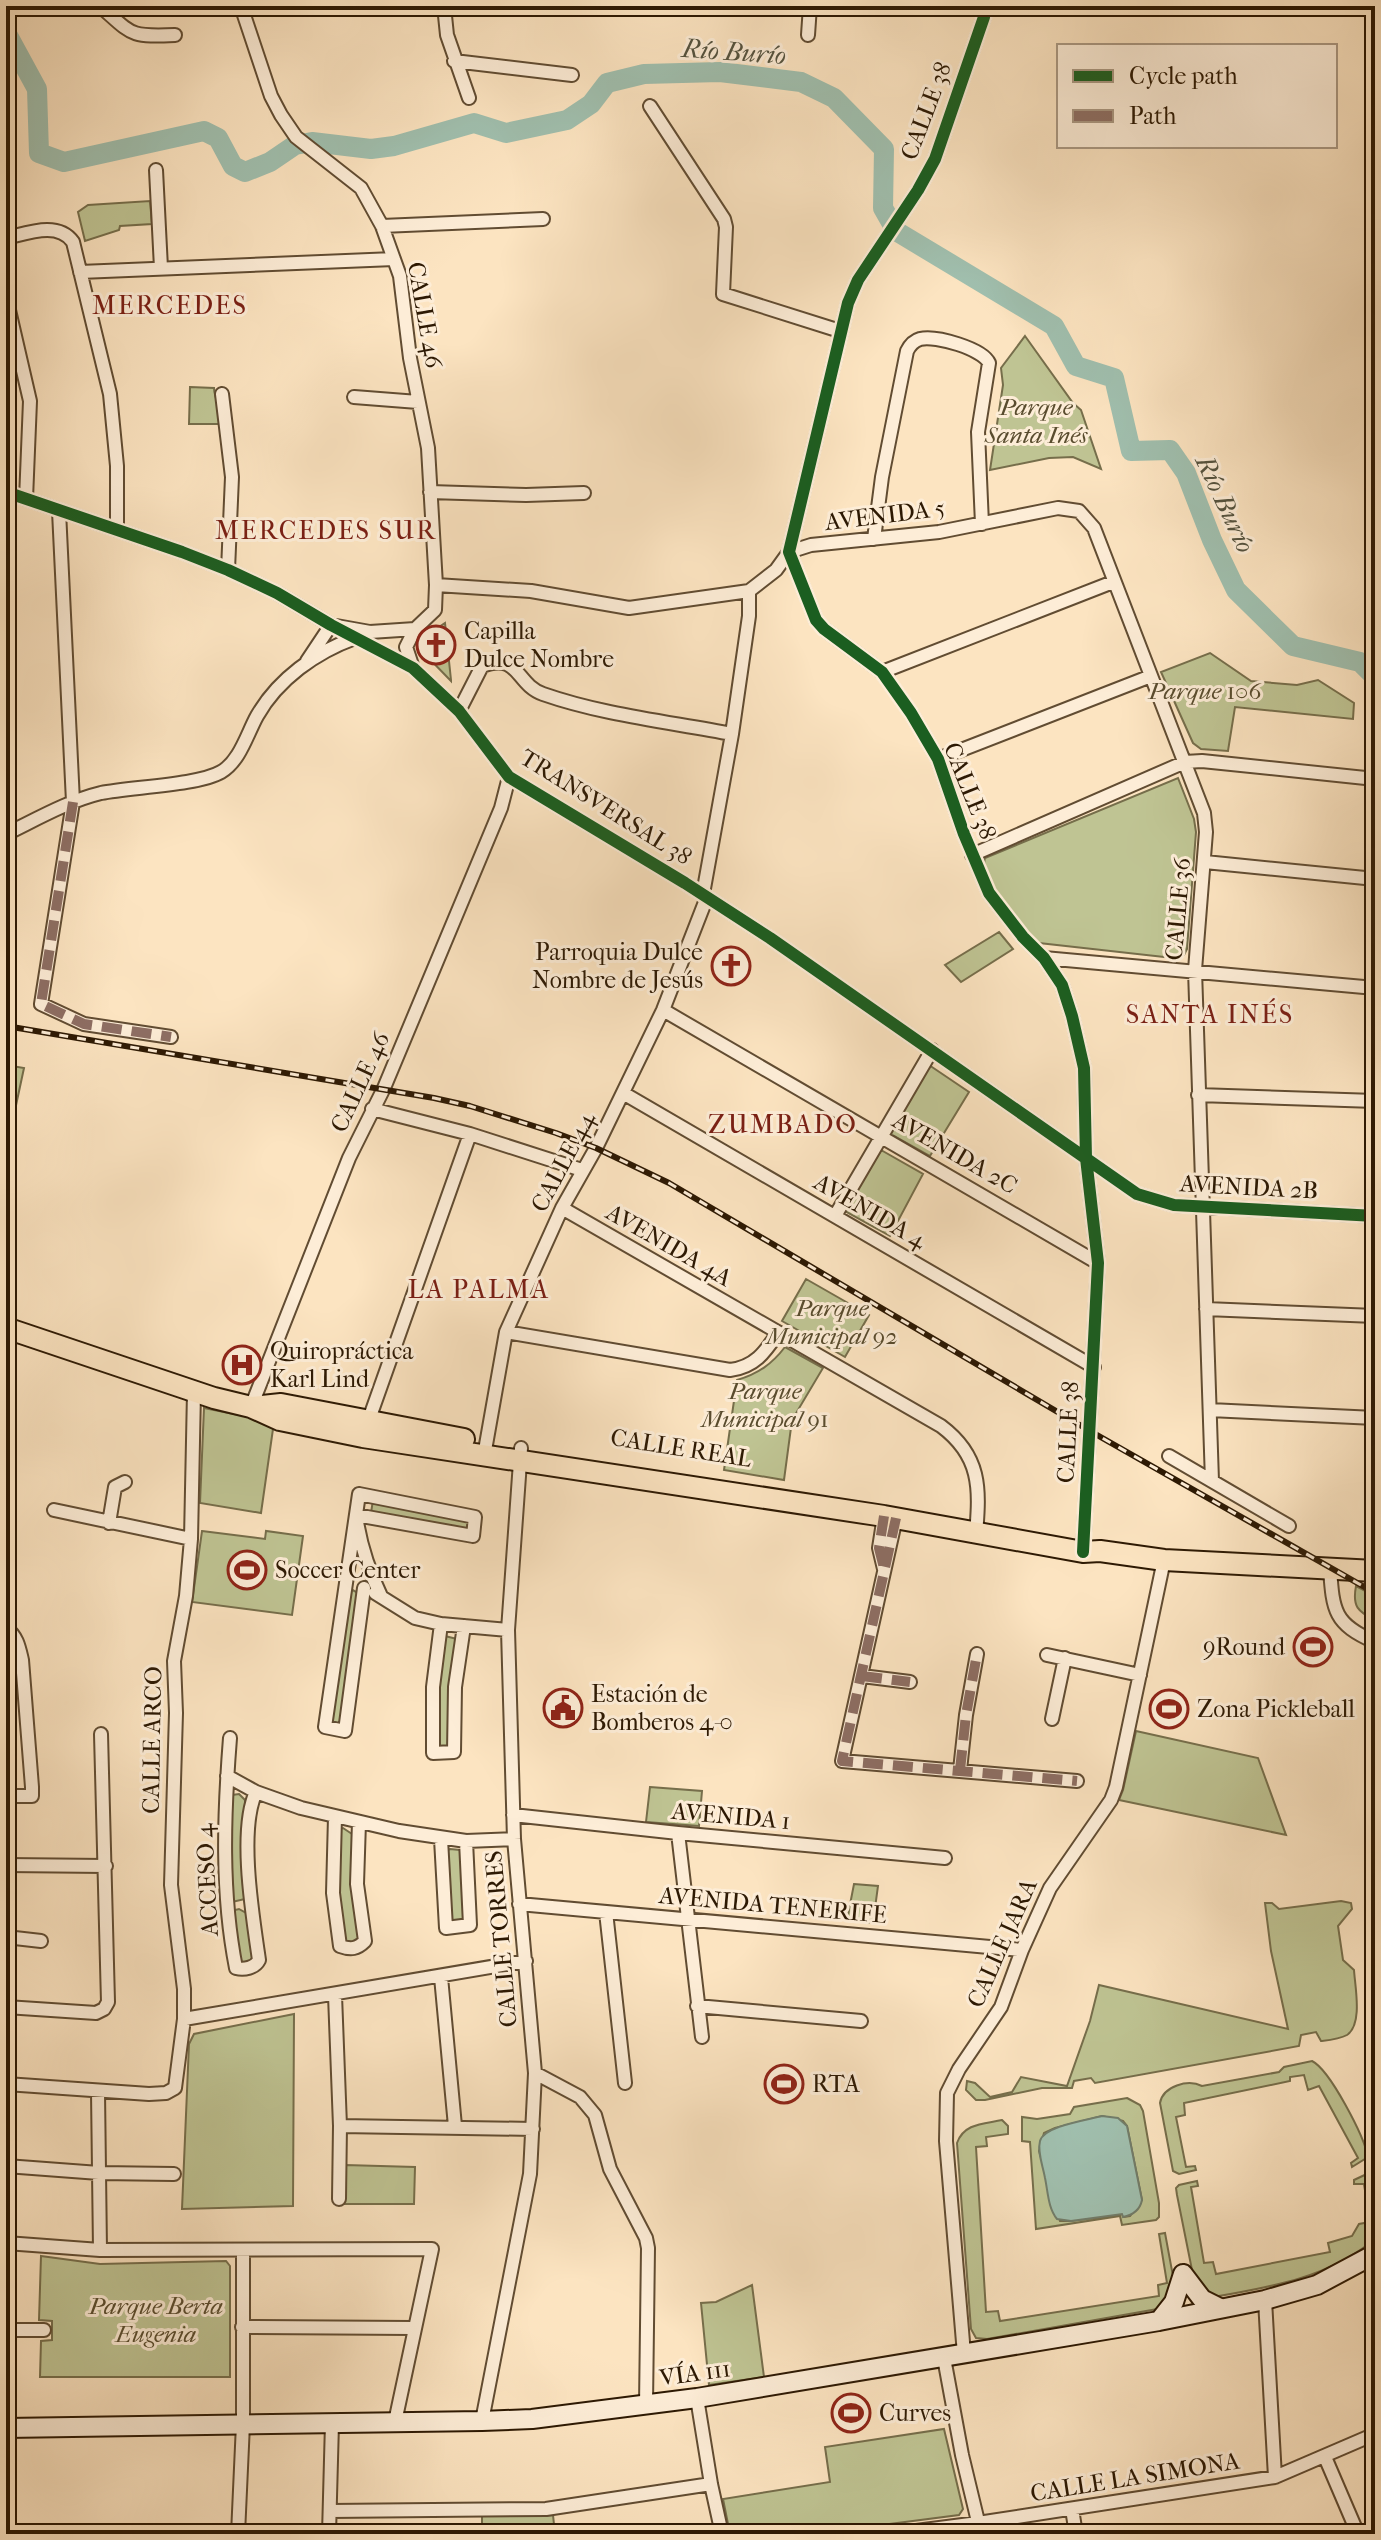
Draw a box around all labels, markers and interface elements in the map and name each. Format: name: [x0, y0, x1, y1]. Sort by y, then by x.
water label: Río Burío: [679, 33, 787, 71]
legend: [1057, 44, 1337, 148]
street label: CALLE 38: [895, 58, 957, 164]
text: Cycle path: [1129, 62, 1238, 90]
text: Path: [1129, 102, 1177, 130]
street label: CALLE 46: [402, 260, 448, 371]
district label: MERCEDES: [92, 290, 248, 321]
park label: Parque Santa Inés: [984, 393, 1088, 449]
water label: Río Burío: [1188, 448, 1261, 558]
street label: AVENIDA 5: [822, 494, 947, 536]
district label: MERCEDES SUR: [215, 515, 437, 546]
place label: Capilla Dulce Nombre: [464, 617, 614, 673]
church icon: Capilla Dulce Nombre: [415, 624, 457, 666]
park label: Parque 106: [1147, 677, 1262, 705]
street label: CALLE 38: [938, 738, 1002, 844]
street label: TRANSVERSAL 38: [515, 743, 697, 871]
street label: CALLE 36: [1160, 855, 1197, 962]
place label: Parroquia Dulce Nombre de Jesús: [532, 938, 703, 994]
church icon: Parroquia Dulce Nombre de Jesús: [710, 945, 752, 987]
district label: SANTA INÉS: [1126, 998, 1294, 1030]
street label: CALLE 46: [325, 1026, 396, 1137]
street label: AVENIDA 2C: [887, 1106, 1022, 1200]
street label: CALLE 44: [525, 1107, 601, 1217]
district label: ZUMBADO: [708, 1109, 858, 1140]
street label: AVENIDA 4: [808, 1167, 932, 1255]
street label: AVENIDA 2B: [1178, 1169, 1319, 1205]
street label: AVENIDA 4A: [600, 1197, 737, 1292]
district label: LA PALMA: [408, 1274, 550, 1305]
park label: Parque Municipal 92: [764, 1294, 898, 1350]
place label: Quiropráctica Karl Lind: [270, 1337, 414, 1393]
hospital icon: Quiropráctica Karl Lind: [221, 1344, 263, 1386]
park label: Parque Municipal 91: [699, 1377, 829, 1433]
street label: CALLE 38: [1051, 1380, 1085, 1484]
street label: CALLE REAL: [608, 1423, 754, 1473]
sports icon: Soccer Center: [226, 1549, 268, 1591]
place label: Soccer Center: [275, 1556, 421, 1584]
sports icon: 9Round: [1292, 1626, 1334, 1668]
place label: 9Round: [1203, 1633, 1286, 1661]
street label: CALLE ARCO: [137, 1666, 167, 1814]
place label: Estación de Bomberos 4-0: [591, 1680, 733, 1736]
public building icon: Estación de Bomberos 4-0: [542, 1687, 584, 1729]
sports icon: Zona Pickleball: [1148, 1688, 1190, 1730]
place label: Zona Pickleball: [1197, 1695, 1355, 1723]
street label: AVENIDA 1: [670, 1797, 791, 1835]
street label: ACCESO 4: [190, 1822, 224, 1938]
street label: CALLE TORRES: [479, 1850, 523, 2028]
street label: CALLE JARA: [961, 1874, 1043, 2012]
street label: AVENIDA TENERIFE: [657, 1881, 888, 1929]
sports icon: RTA: [763, 2063, 805, 2105]
place label: RTA: [812, 2070, 860, 2098]
park label: Parque Berta Eugenia: [88, 2292, 223, 2348]
street label: VÍA 111: [657, 2353, 732, 2392]
sports icon: Curves: [830, 2392, 872, 2434]
place label: Curves: [879, 2399, 951, 2427]
street label: CALLE LA SIMONA: [1028, 2447, 1242, 2507]

